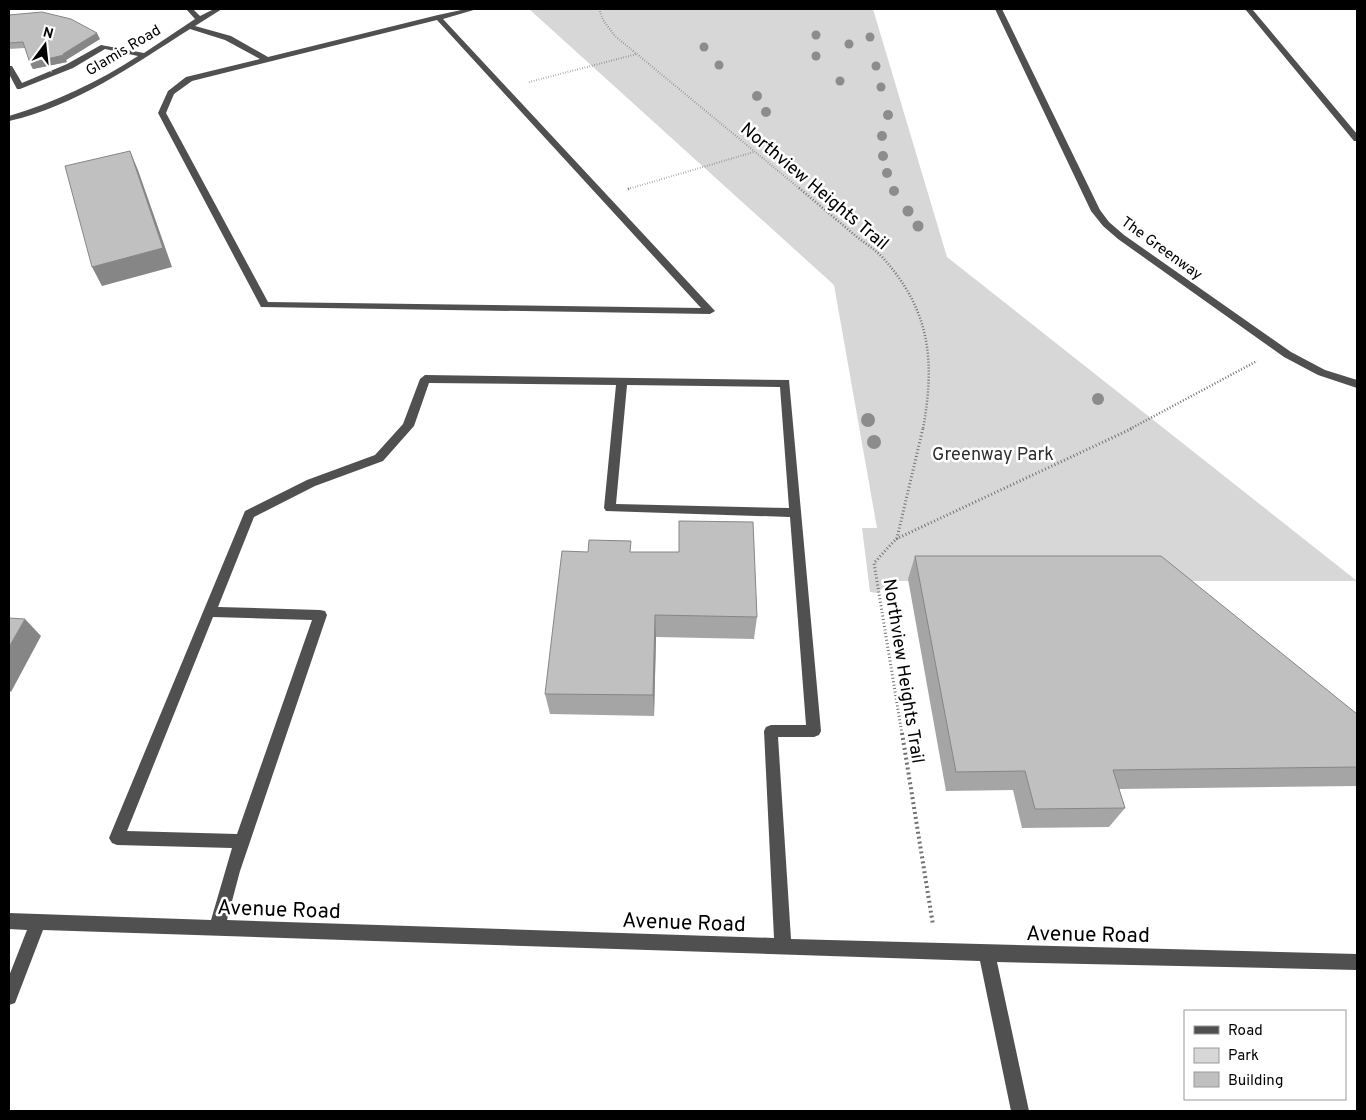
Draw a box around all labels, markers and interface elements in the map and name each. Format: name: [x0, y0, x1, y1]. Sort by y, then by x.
north arrow: [20, 20, 70, 70]
street label: Glamis Road: [83, 21, 165, 81]
text: N: [41, 24, 55, 43]
street label: Northview Heights Trail: [735, 118, 893, 256]
street label: The Greenway: [1117, 213, 1206, 285]
park label: Greenway Park: [932, 444, 1054, 467]
street label: Northview Heights Trail: [877, 577, 928, 765]
street label: Avenue Road: [217, 895, 341, 926]
street label: Avenue Road: [622, 908, 746, 939]
street label: Avenue Road: [1026, 921, 1150, 950]
legend: [1184, 1010, 1346, 1100]
text: Road: [1228, 1022, 1263, 1041]
text: Park: [1228, 1047, 1259, 1066]
text: Building: [1228, 1072, 1283, 1091]

